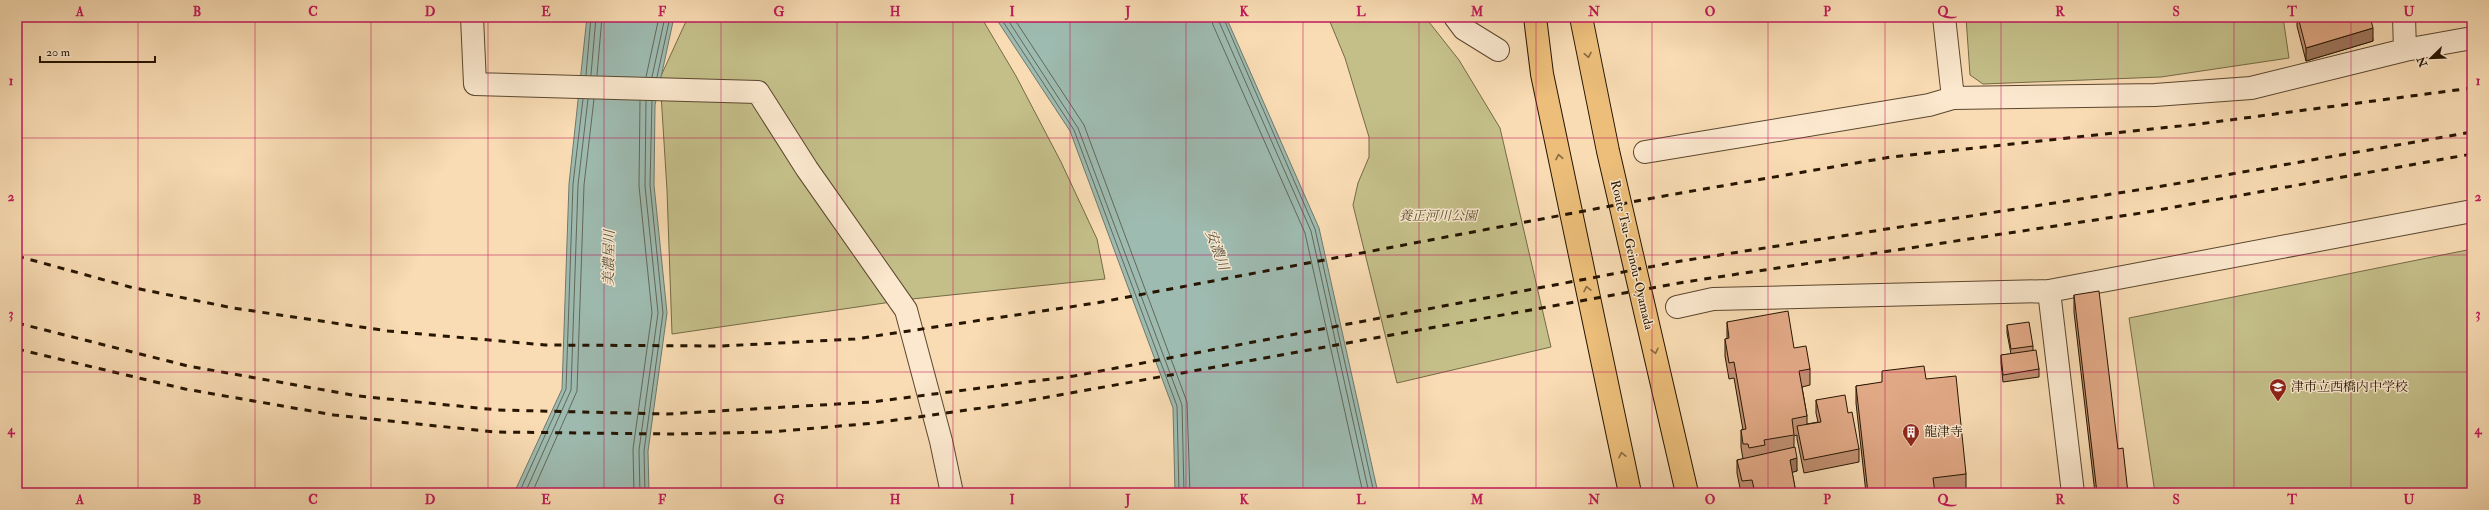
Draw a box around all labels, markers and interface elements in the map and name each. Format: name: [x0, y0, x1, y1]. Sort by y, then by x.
text: A: [75, 4, 85, 20]
text: B: [193, 4, 201, 20]
text: C: [308, 4, 318, 20]
text: D: [425, 4, 436, 20]
text: E: [541, 4, 551, 20]
text: F: [658, 4, 667, 20]
text: G: [774, 4, 785, 20]
text: H: [890, 4, 901, 20]
text: I: [1009, 4, 1015, 20]
text: J: [1124, 4, 1131, 21]
text: K: [1239, 4, 1249, 20]
text: L: [1356, 4, 1366, 20]
text: M: [1470, 4, 1484, 20]
text: N: [1587, 4, 1600, 20]
text: O: [1705, 4, 1716, 20]
text: P: [1823, 4, 1831, 20]
text: Q: [1938, 4, 1958, 20]
text: R: [2055, 4, 2065, 20]
text: S: [2172, 4, 2180, 20]
text: T: [2286, 4, 2297, 20]
text: U: [2404, 4, 2415, 20]
scale bar: [40, 38, 155, 64]
north arrow: [2411, 38, 2451, 78]
text: 20 m: [46, 45, 71, 60]
one-way arrow: [1584, 52, 1592, 58]
text: N: [2414, 54, 2431, 70]
text: 1: [9, 73, 14, 89]
text: 1: [2476, 73, 2481, 89]
one-way arrow: [1555, 154, 1563, 160]
street label: Route Tsu-Geinou-Oyamada: [1606, 179, 1657, 332]
text: 2: [8, 189, 15, 205]
text: 2: [2475, 189, 2482, 205]
park label: 養正河川公園: [1399, 208, 1479, 224]
water label: 安濃川: [1202, 227, 1233, 275]
water label: 美濃屋川: [600, 228, 618, 286]
one-way arrow: [1583, 285, 1591, 292]
text: 3: [9, 306, 14, 322]
text: 3: [2476, 306, 2481, 322]
one-way arrow: [1650, 348, 1658, 354]
school or university icon: 津市立西橋内中学校: [2268, 377, 2288, 402]
place label: 津市立西橋内中学校: [2291, 379, 2408, 395]
text: 4: [6, 422, 15, 438]
building icon: 龍津寺: [1901, 422, 1921, 447]
text: 4: [2473, 422, 2482, 438]
place label: 龍津寺: [1924, 424, 1963, 440]
one-way arrow: [1618, 452, 1626, 458]
text: A: [75, 492, 85, 508]
text: B: [193, 492, 201, 508]
text: C: [308, 492, 318, 508]
text: D: [425, 492, 436, 508]
text: E: [541, 492, 551, 508]
text: F: [658, 492, 667, 508]
text: G: [774, 492, 785, 508]
text: H: [890, 492, 901, 508]
text: I: [1009, 492, 1015, 508]
text: J: [1124, 492, 1131, 509]
text: K: [1239, 492, 1249, 508]
text: L: [1356, 492, 1366, 508]
text: M: [1470, 492, 1484, 508]
text: N: [1587, 492, 1600, 508]
text: O: [1705, 492, 1716, 508]
text: P: [1823, 492, 1831, 508]
text: Q: [1938, 492, 1958, 508]
text: R: [2055, 492, 2065, 508]
text: S: [2172, 492, 2180, 508]
text: T: [2286, 492, 2297, 508]
text: U: [2404, 492, 2415, 508]

